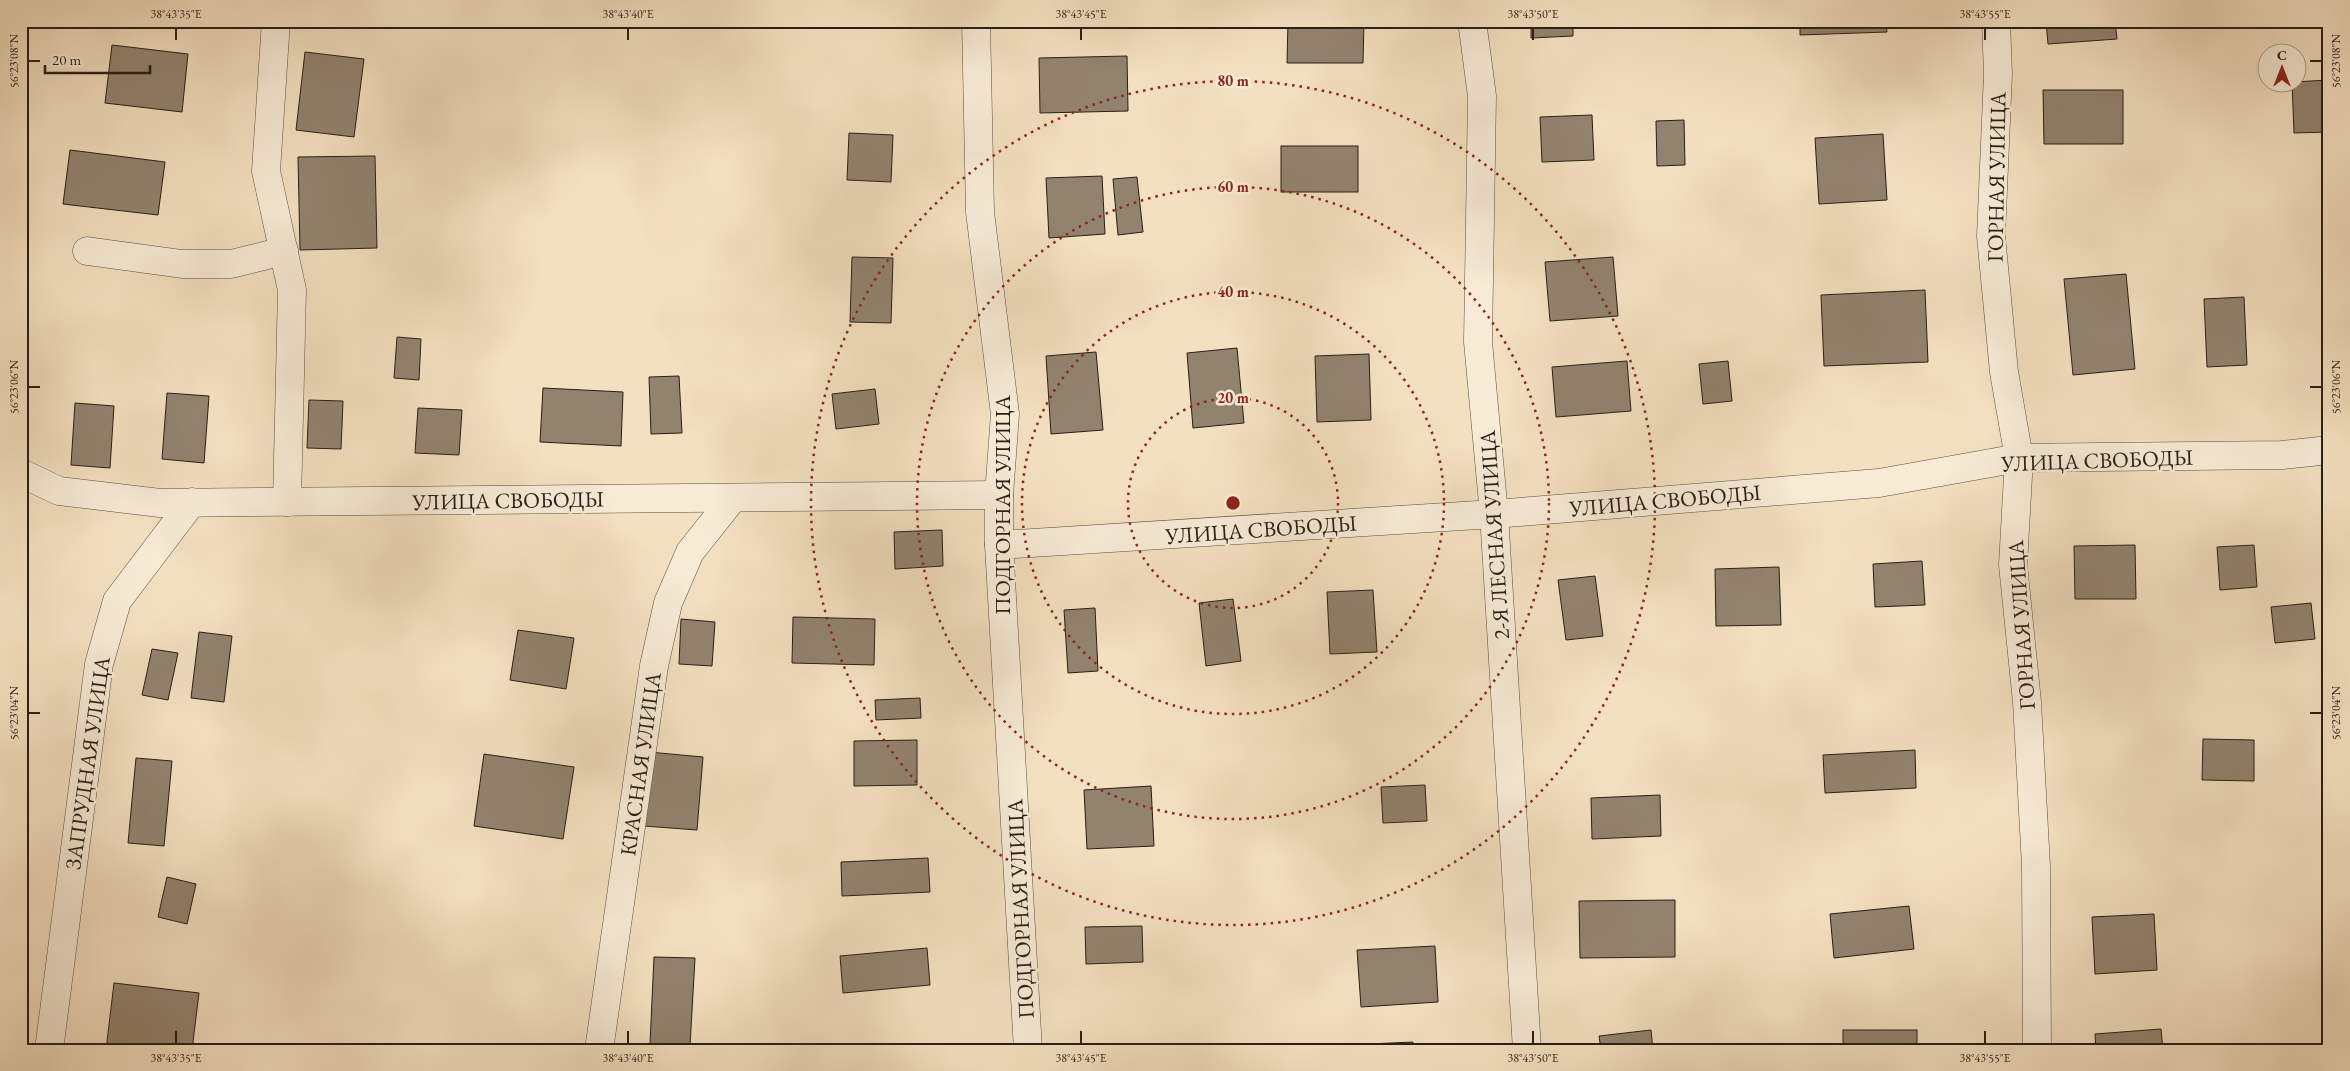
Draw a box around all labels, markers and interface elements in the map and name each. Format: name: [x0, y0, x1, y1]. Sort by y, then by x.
text: 38°43'35"E: [150, 6, 202, 22]
text: 38°43'40"E: [602, 6, 654, 22]
text: 38°43'45"E: [1055, 6, 1107, 22]
text: 38°43'50"E: [1507, 6, 1559, 22]
text: 38°43'55"E: [1959, 6, 2011, 22]
text: 56°23'08"N: [6, 34, 22, 88]
text: 56°23'08"N: [2328, 34, 2344, 88]
scale bar: [45, 42, 150, 74]
north arrow: [2258, 42, 2308, 92]
text: С: [2277, 46, 2287, 64]
text: 20 m: [52, 50, 81, 69]
text: 80 m: [1217, 71, 1249, 90]
street label: ГОРНАЯ УЛИЦА: [1981, 91, 2012, 262]
text: 60 m: [1217, 177, 1249, 196]
text: 40 m: [1217, 282, 1249, 301]
text: 56°23'06"N: [6, 360, 22, 414]
text: 56°23'06"N: [2328, 360, 2344, 414]
text: 20 m: [1217, 388, 1249, 407]
street label: ПОДГОРНАЯ УЛИЦА: [988, 394, 1017, 615]
street label: 2-Я ЛЕСНАЯ УЛИЦА: [1473, 429, 1516, 641]
street label: УЛИЦА СВОБОДЫ: [2000, 443, 2193, 478]
street label: УЛИЦА СВОБОДЫ: [1567, 478, 1762, 523]
street label: УЛИЦА СВОБОДЫ: [411, 484, 604, 517]
centre of rings: [1224, 494, 1242, 512]
street label: УЛИЦА СВОБОДЫ: [1163, 508, 1358, 551]
street label: ГОРНАЯ УЛИЦА: [2001, 538, 2042, 711]
street label: ЗАПРУДНАЯ УЛИЦА: [58, 654, 117, 872]
street label: КРАСНАЯ УЛИЦА: [613, 670, 668, 858]
text: 56°23'04"N: [6, 686, 22, 740]
text: 56°23'04"N: [2328, 686, 2344, 740]
street label: ПОДГОРНАЯ УЛИЦА: [1000, 798, 1041, 1020]
text: 38°43'35"E: [150, 1050, 202, 1066]
text: 38°43'40"E: [602, 1050, 654, 1066]
text: 38°43'45"E: [1055, 1050, 1107, 1066]
text: 38°43'50"E: [1507, 1050, 1559, 1066]
text: 38°43'55"E: [1959, 1050, 2011, 1066]

